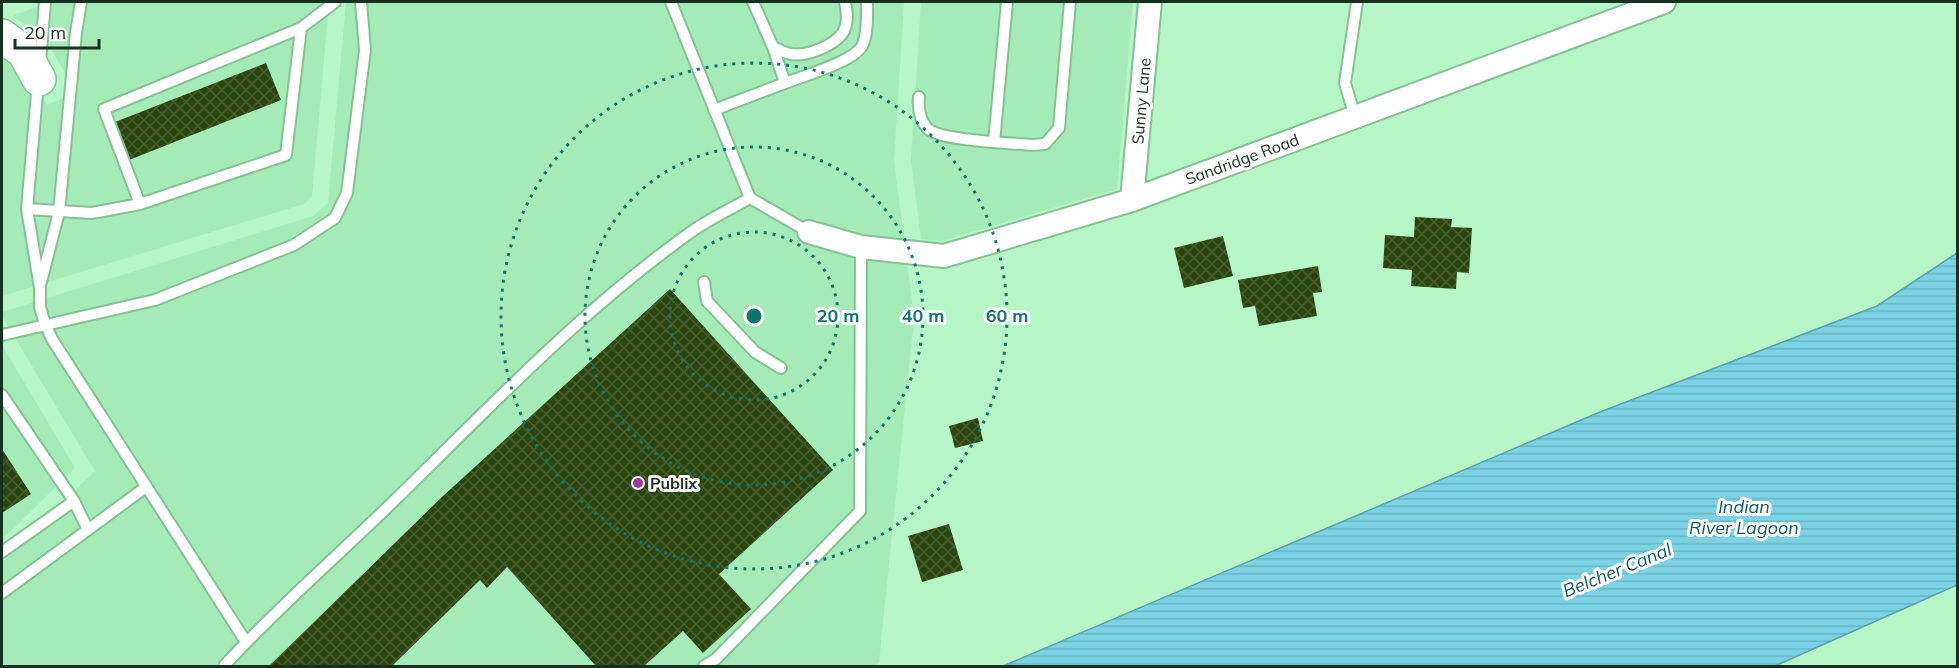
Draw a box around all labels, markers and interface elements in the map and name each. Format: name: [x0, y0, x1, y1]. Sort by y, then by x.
scale bar: [15, 12, 99, 50]
text: 20 m: [24, 21, 66, 44]
street label: Sunny Lane: [1127, 57, 1155, 145]
street label: Sandridge Road: [1182, 129, 1302, 189]
text: 20 m: [817, 304, 859, 327]
text: 40 m: [902, 304, 944, 327]
text: 60 m: [986, 304, 1028, 327]
centre of rings: [744, 306, 764, 326]
place label: Publix: [650, 473, 697, 493]
marker: Publix: [631, 476, 645, 490]
water label: Indian River Lagoon: [1689, 495, 1799, 539]
water label: Belcher Canal: [1559, 537, 1675, 602]

